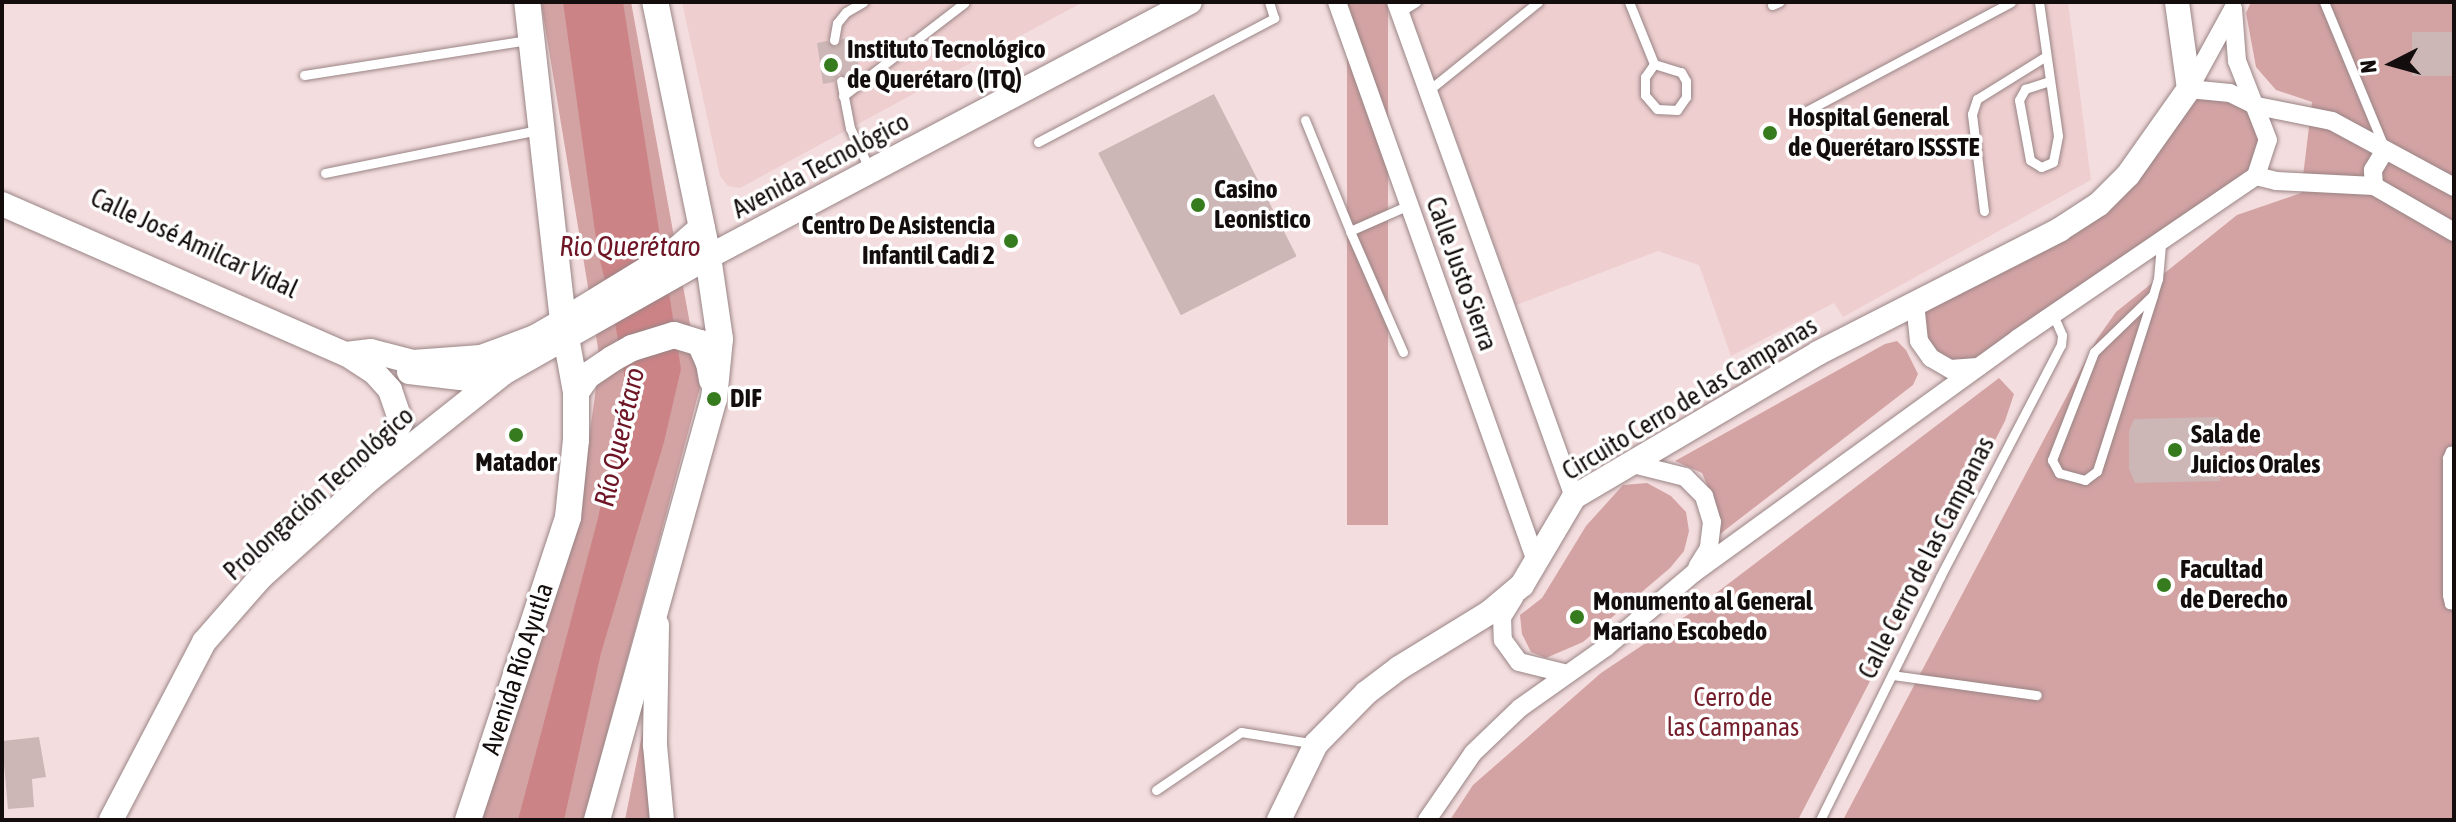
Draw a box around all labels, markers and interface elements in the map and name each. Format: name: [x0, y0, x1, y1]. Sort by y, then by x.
north arrow: [2352, 24, 2432, 104]
place label: Instituto Tecnológico de Querétaro (ITQ): [847, 34, 1046, 96]
marker: Instituto Tecnológico de Querétaro (ITQ): [822, 56, 840, 74]
text: N: [2355, 59, 2382, 74]
place label: Hospital General de Querétaro ISSSTE: [1788, 102, 1980, 164]
street label: Avenida Tecnológico: [727, 106, 915, 226]
marker: Hospital General de Querétaro ISSSTE: [1759, 122, 1781, 144]
place label: Casino Leonistico: [1214, 174, 1311, 236]
street label: Calle José Amilcar Vidal: [86, 182, 302, 306]
street label: Calle Justo Sierra: [1419, 193, 1503, 355]
marker: Casino Leonistico: [1189, 196, 1207, 214]
place label: Centro De Asistencia Infantil Cadi 2: [802, 210, 995, 272]
water label: Rio Querétaro: [559, 229, 701, 263]
marker: Centro De Asistencia Infantil Cadi 2: [1002, 232, 1020, 250]
street label: Circuito Cerro de las Campanas: [1557, 311, 1823, 487]
water label: Río Querétaro: [587, 364, 651, 510]
place label: DIF: [730, 383, 762, 415]
marker: DIF: [705, 390, 723, 408]
street label: Prolongación Tecnológico: [218, 401, 420, 587]
place label: Sala de Juicios Orales: [2191, 419, 2320, 480]
marker: Matador: [507, 426, 525, 444]
street label: Calle Cerro de las Campanas: [1852, 432, 2002, 684]
marker: Sala de Juicios Orales: [2166, 441, 2184, 459]
place label: Matador: [475, 447, 557, 479]
place label: Facultad de Derecho: [2180, 554, 2288, 616]
marker: Facultad de Derecho: [2155, 576, 2173, 594]
street label: Avenida Río Ayutla: [476, 579, 560, 759]
place label: Monumento al General Mariano Escobedo: [1593, 586, 1813, 648]
marker: Monumento al General Mariano Escobedo: [1568, 608, 1586, 626]
park label: Cerro de las Campanas: [1667, 682, 1799, 744]

